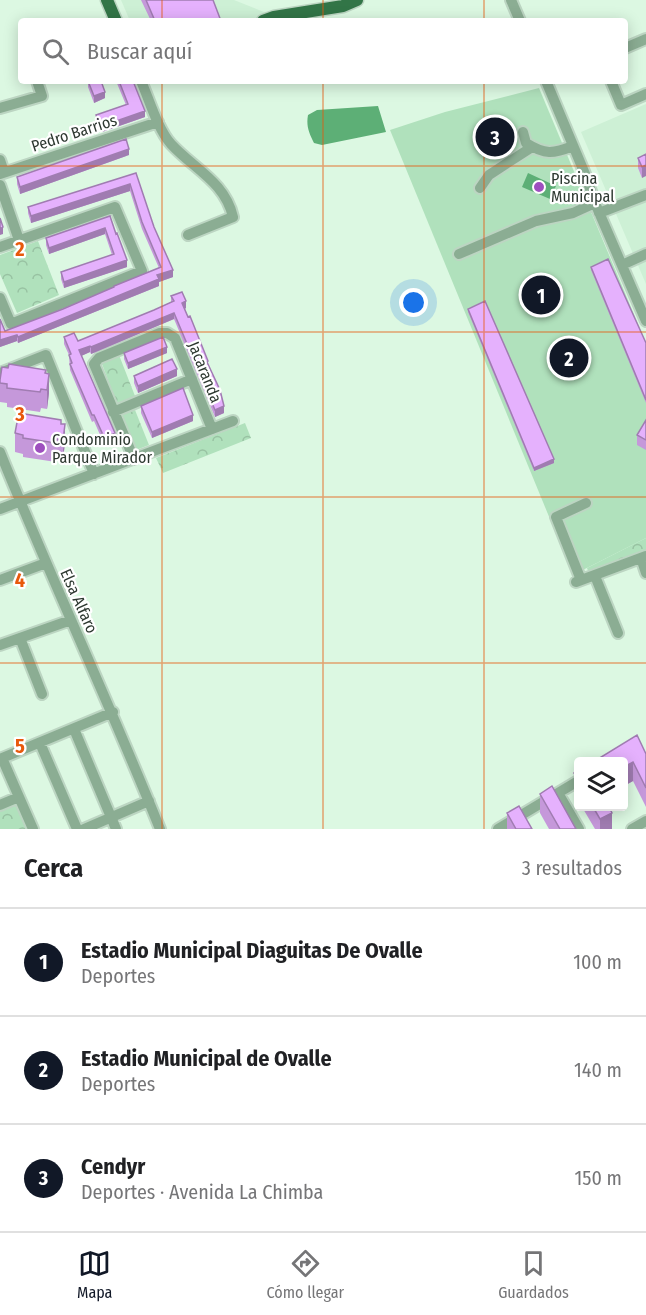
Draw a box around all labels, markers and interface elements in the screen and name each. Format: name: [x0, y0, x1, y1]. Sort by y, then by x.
search box: [18, 18, 628, 84]
icon: search: [39, 35, 72, 68]
text: Buscar aquí: [87, 38, 192, 65]
street label: Pedro Barrios: [29, 110, 119, 156]
pin: 3: [476, 114, 514, 160]
place label: Piscina Municipal: [551, 169, 614, 206]
marker: Piscina Municipal: [532, 180, 546, 194]
text: 2: [14, 237, 25, 261]
pin: 1: [522, 272, 560, 318]
your location: [399, 288, 428, 317]
pin: 2: [550, 336, 588, 380]
street label: Jacaranda: [184, 339, 226, 406]
text: 3: [14, 402, 25, 426]
place label: Condominio Parque Mirador: [52, 430, 152, 467]
marker: Condominio Parque Mirador: [33, 441, 47, 455]
street label: Elsa Alfaro: [56, 566, 102, 636]
text: 4: [15, 568, 25, 592]
text: 5: [15, 734, 25, 758]
map controls: [574, 757, 628, 811]
button: layers: [574, 757, 628, 811]
text: Cerca: [24, 853, 83, 884]
text: 3 resultados: [522, 856, 622, 880]
text: Estadio Municipal Diaguitas De Ovalle: [81, 937, 423, 964]
text: 1: [39, 950, 48, 974]
text: 100 m: [573, 950, 622, 974]
text: Deportes: [81, 964, 155, 988]
text: Estadio Municipal de Ovalle: [81, 1045, 332, 1072]
text: 2: [39, 1058, 48, 1082]
text: 140 m: [574, 1058, 622, 1082]
text: Deportes: [81, 1072, 155, 1096]
text: Cendyr: [81, 1153, 145, 1180]
text: 3: [39, 1166, 48, 1190]
text: 150 m: [575, 1166, 622, 1190]
text: Deportes · Avenida La Chimba: [81, 1180, 323, 1204]
tab: Mapa: [77, 1247, 112, 1302]
tab: Cómo llegar: [267, 1247, 344, 1302]
tab: Guardados: [498, 1247, 569, 1302]

